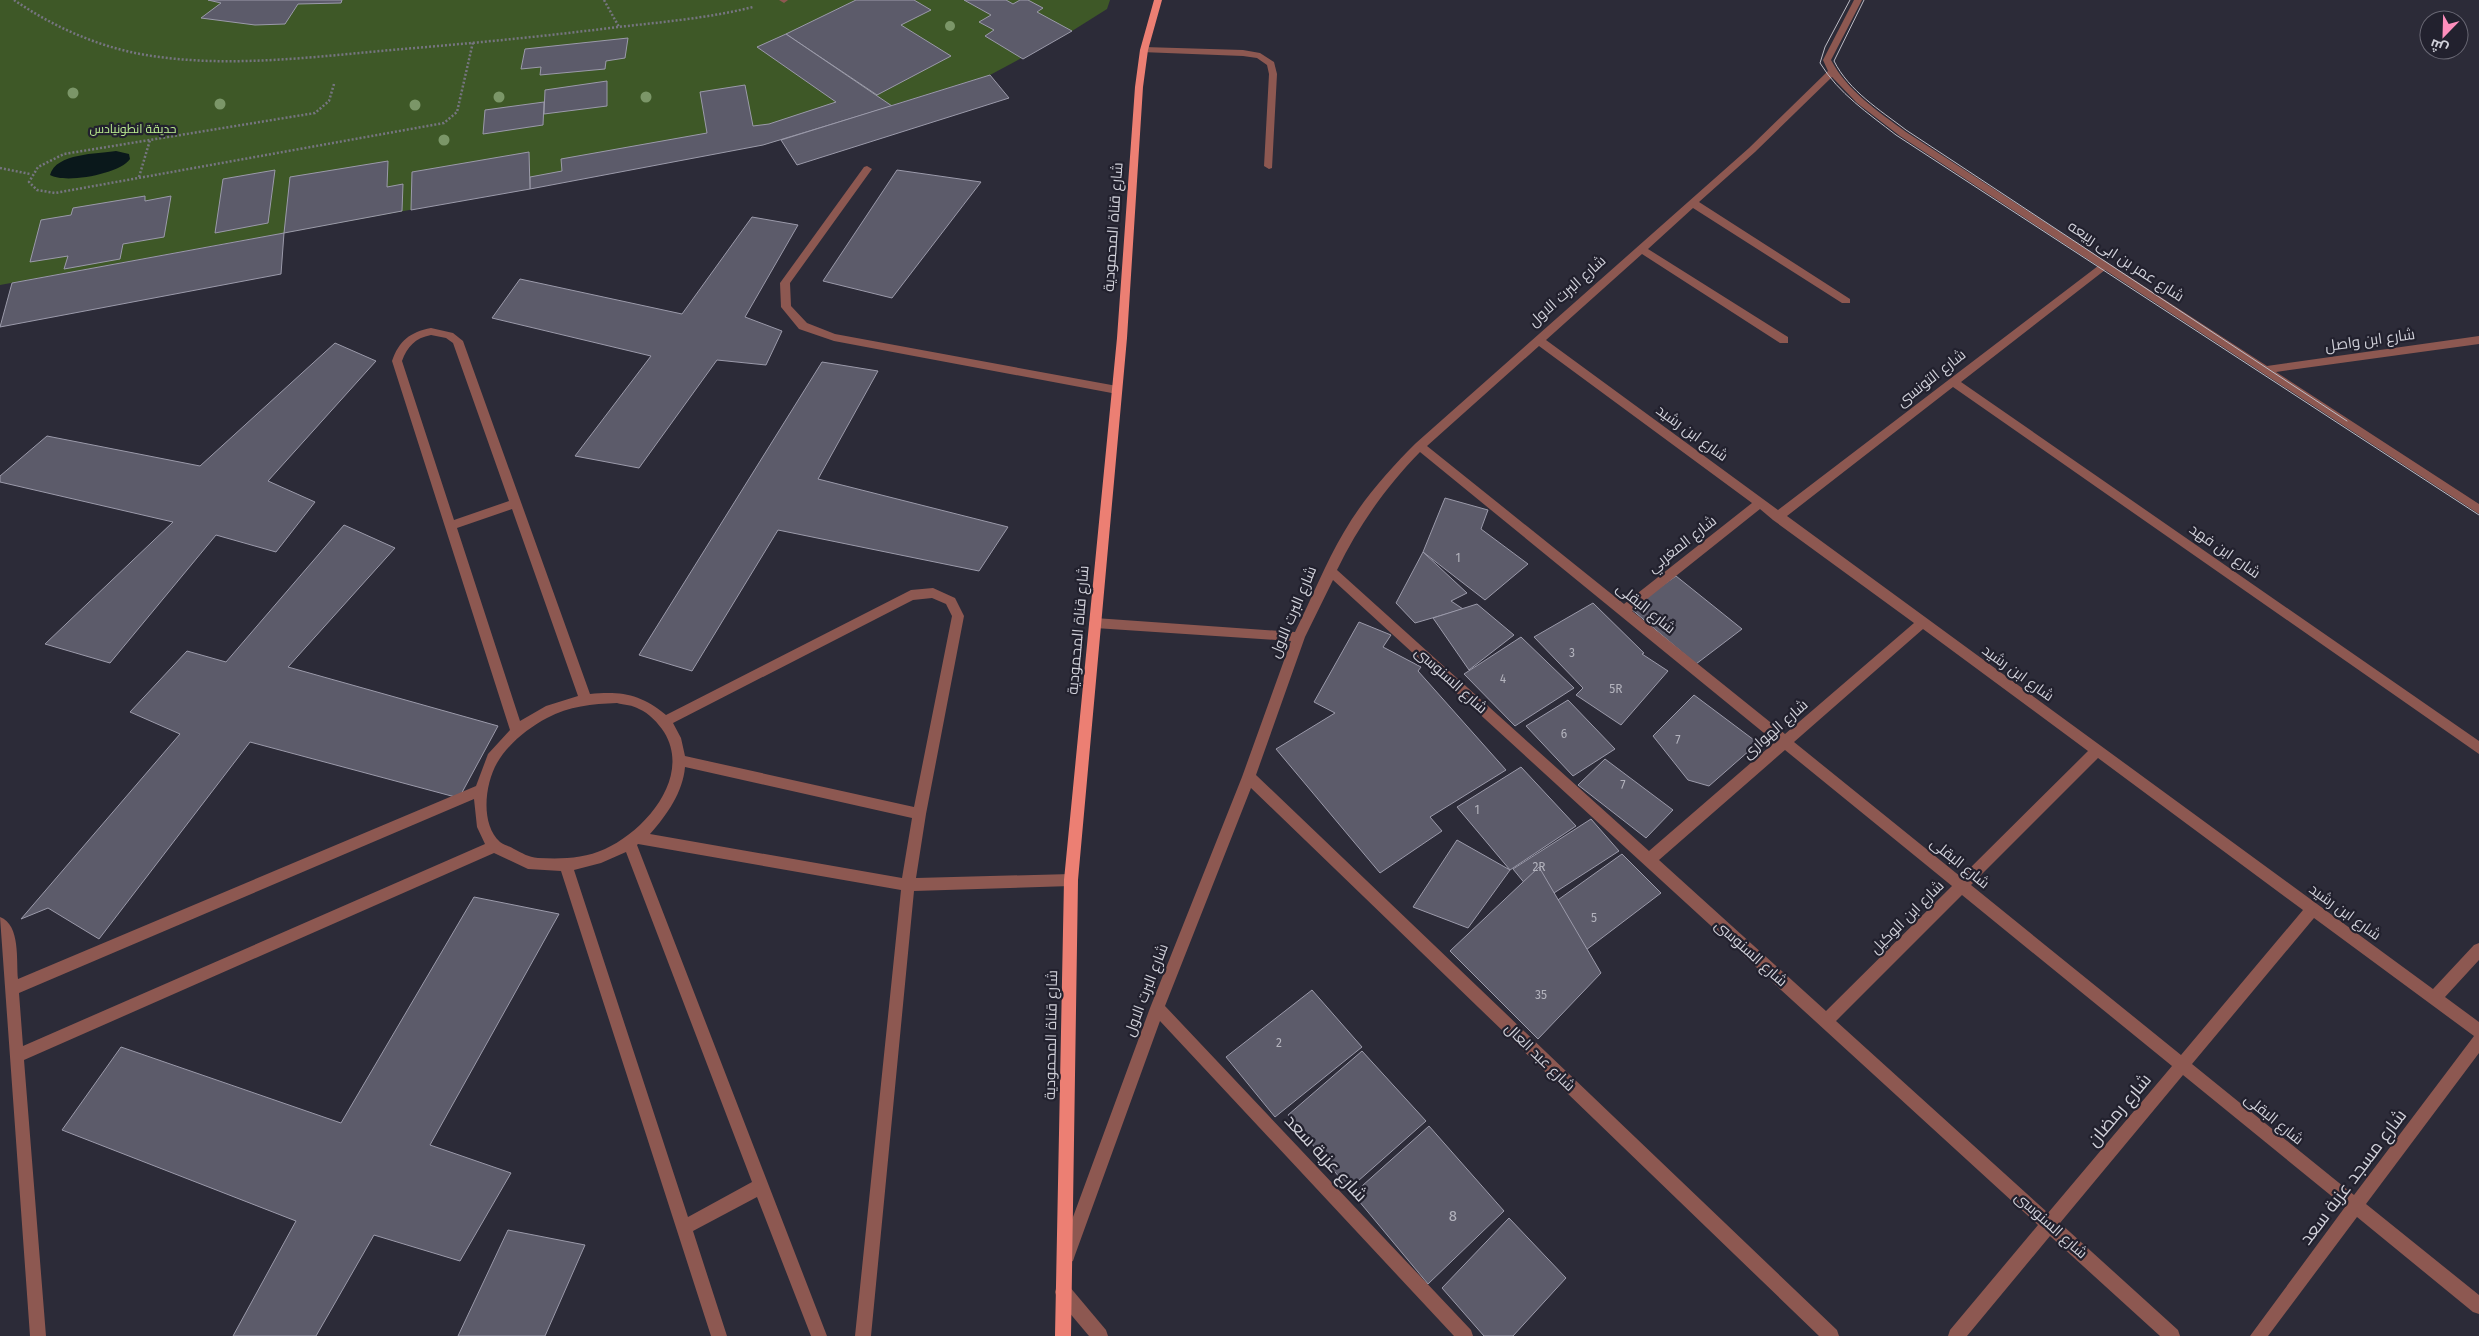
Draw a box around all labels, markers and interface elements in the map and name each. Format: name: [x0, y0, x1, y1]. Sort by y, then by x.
north arrow: [2419, 10, 2469, 60]
text: ش: [2427, 35, 2451, 58]
park label: حديقة انطونيادس: [89, 122, 177, 136]
street label: شارع قناة المحمودية: [1099, 162, 1128, 292]
street label: شارع عمر بن ابى ربيعه: [2063, 217, 2187, 307]
street label: شارع البرت الاول: [1525, 252, 1611, 332]
street label: شارع ابن واصل: [2324, 325, 2416, 357]
street label: شارع التونسى: [1893, 345, 1970, 412]
street label: شارع ابن رشيد: [1651, 401, 1731, 467]
street label: شارع المغربي: [1644, 511, 1722, 579]
street label: شارع ابن فهد: [2185, 520, 2264, 584]
house number: 1: [1455, 551, 1461, 565]
street label: شارع البرت الاول: [1266, 563, 1322, 661]
street label: شارع قناة المحمودية: [1063, 565, 1095, 696]
street label: شارع البقلى: [1612, 579, 1679, 639]
street label: شارع ابن رشيد: [1977, 641, 2057, 707]
street label: شارع السنوسى: [1410, 643, 1491, 719]
house number: 3: [1569, 646, 1575, 660]
house number: 4: [1500, 672, 1507, 686]
house number: 5R: [1609, 682, 1623, 696]
street label: شارع الهوارى: [1738, 696, 1813, 764]
house number: 6: [1561, 727, 1567, 741]
house number: 7: [1675, 733, 1681, 747]
house number: 7: [1620, 778, 1626, 792]
house number: 1: [1474, 803, 1480, 817]
street label: شارع البقلى: [1926, 834, 1993, 894]
house number: 2R: [1532, 860, 1546, 874]
street label: شارع ابن الوكيل: [1866, 876, 1949, 959]
street label: شارع ابن رشيد: [2304, 880, 2384, 946]
house number: 5: [1591, 911, 1597, 925]
street label: شارع السنوسى: [1710, 916, 1791, 992]
street label: شارع البرت الاول: [1120, 941, 1174, 1040]
street label: شارع قناة المحمودية: [1041, 970, 1063, 1100]
house number: 35: [1535, 988, 1547, 1002]
street label: شارع عبد العال: [1500, 1019, 1579, 1096]
house number: 2: [1276, 1036, 1282, 1050]
street label: شارع رمضان: [2082, 1069, 2157, 1152]
street label: شارع البقلى: [2240, 1090, 2307, 1150]
street label: شارع مسجد عزبة سعد: [2295, 1105, 2412, 1250]
street label: شارع عزبة سعد: [1279, 1110, 1372, 1207]
street label: شارع السنوسى: [2010, 1188, 2091, 1264]
house number: 8: [1449, 1207, 1457, 1225]

